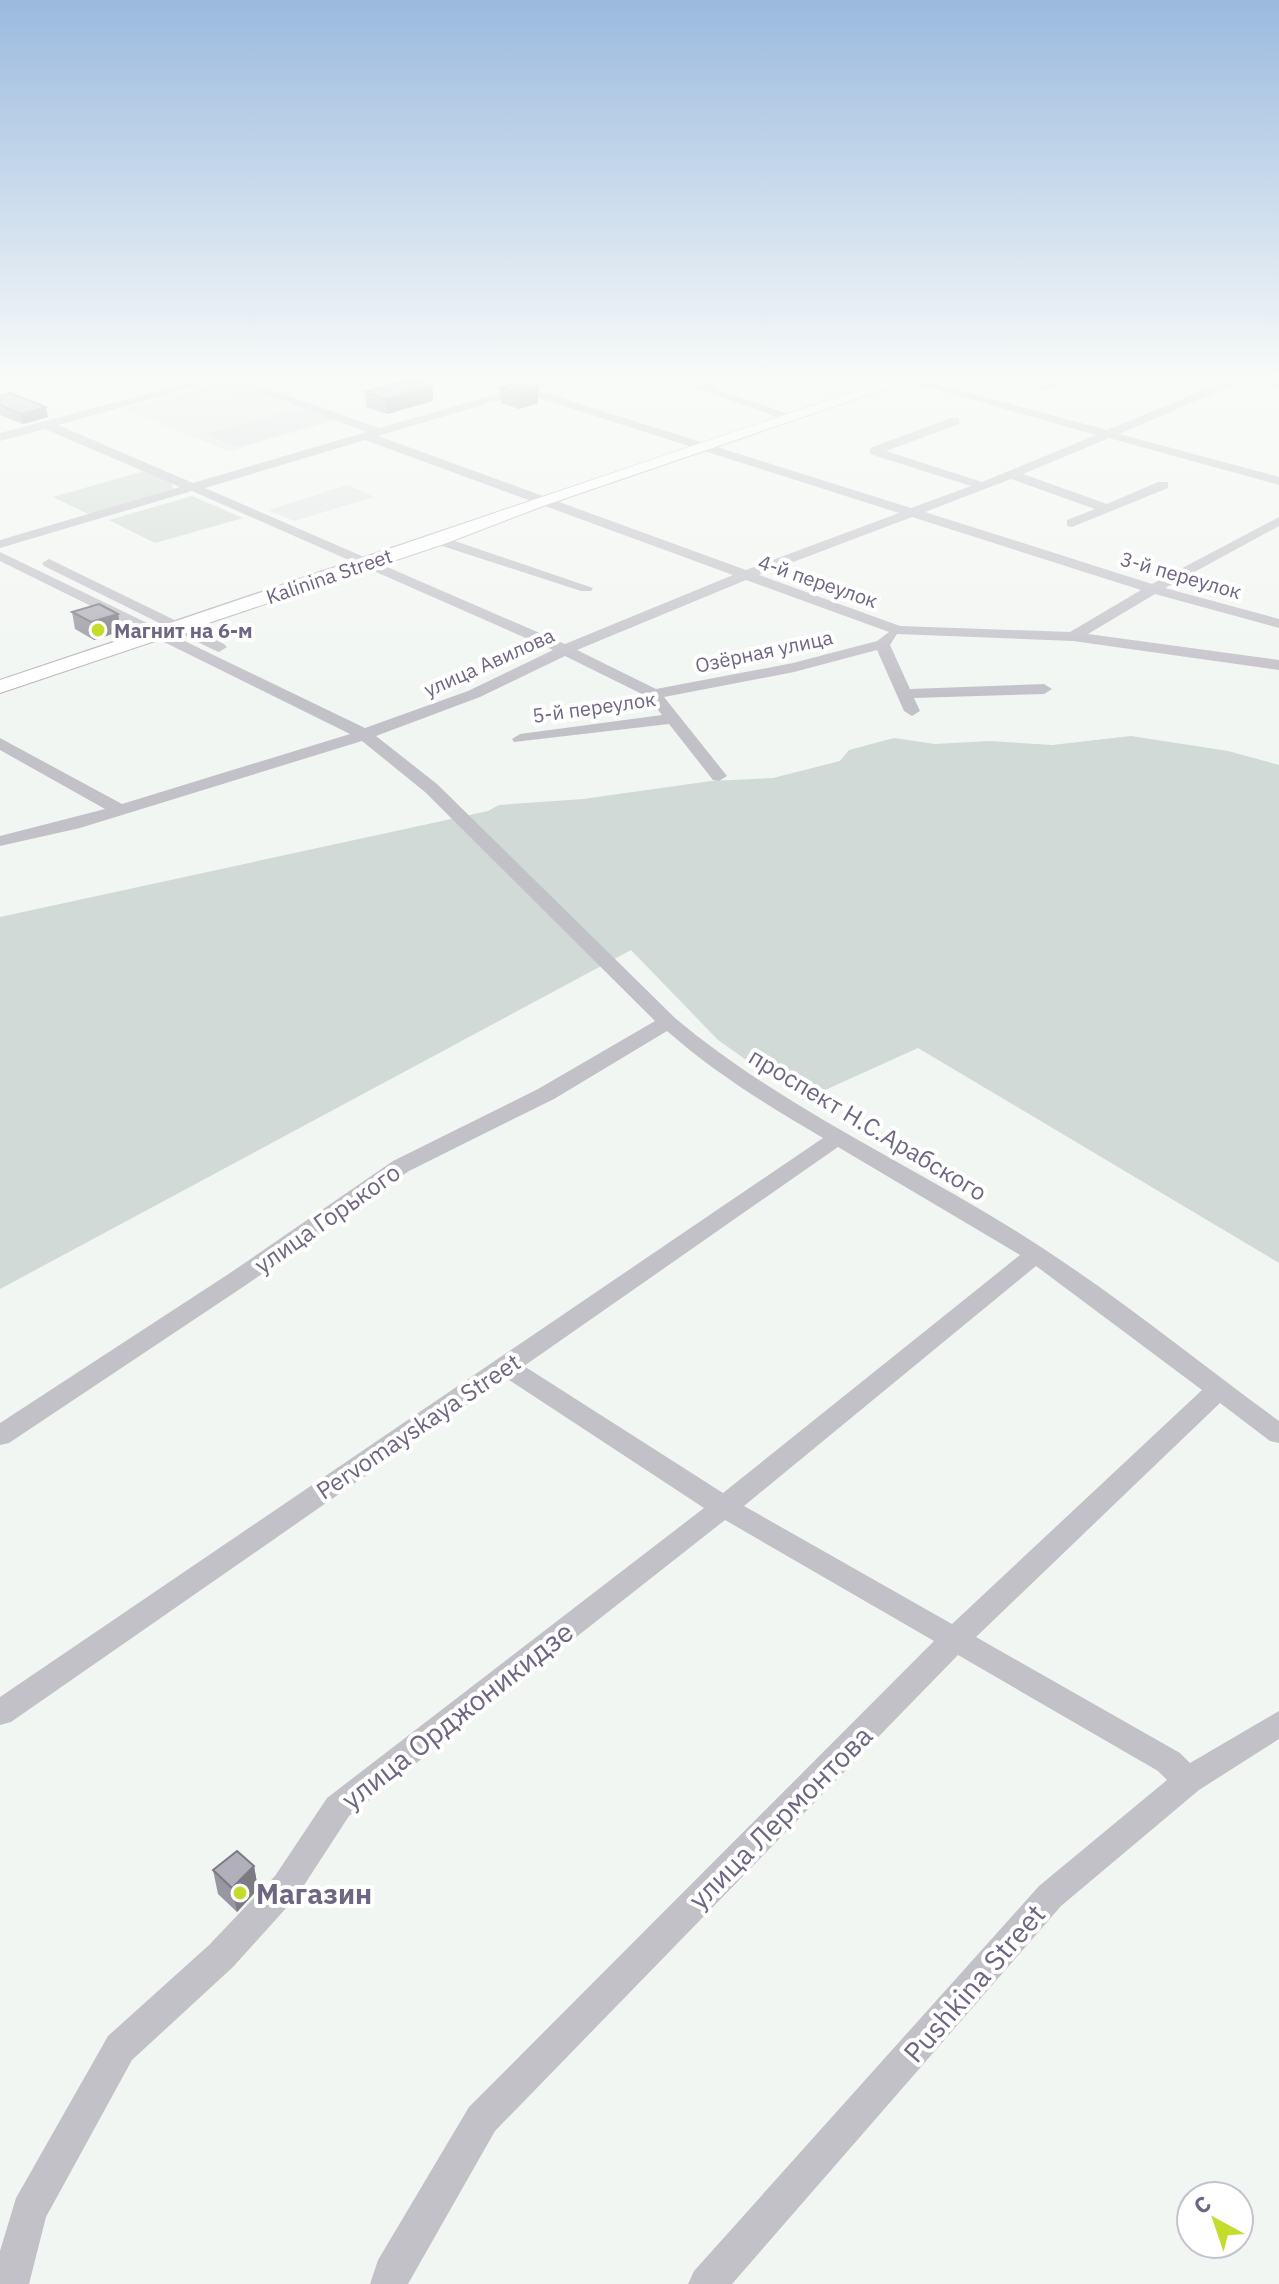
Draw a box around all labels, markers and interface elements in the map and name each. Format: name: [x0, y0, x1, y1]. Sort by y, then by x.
street label: Kalinina Street: [262, 542, 396, 610]
street label: 3-й переулок: [1117, 545, 1245, 605]
street label: 4-й переулок: [755, 548, 881, 614]
place label: Магнит на 6-м: [114, 617, 253, 644]
marker: Магнит на 6-м: [89, 621, 107, 639]
street label: улица Авилова: [420, 621, 559, 703]
street label: Озёрная улица: [693, 623, 836, 679]
street label: 5-й переулок: [530, 685, 658, 729]
street label: проспект Н.С.Арабского: [743, 1040, 993, 1208]
street label: улица Горького: [248, 1156, 406, 1280]
street label: Pervomayskaya Street: [310, 1346, 526, 1506]
street label: улица Орджоникидзе: [333, 1613, 581, 1817]
street label: улица Лермонтова: [680, 1717, 880, 1917]
place label: Магазин: [256, 1875, 372, 1912]
marker: Магазин: [231, 1884, 249, 1902]
street label: Pushkina Street: [895, 1896, 1053, 2070]
north arrow: [1175, 2180, 1255, 2260]
text: С: [1187, 2189, 1217, 2220]

